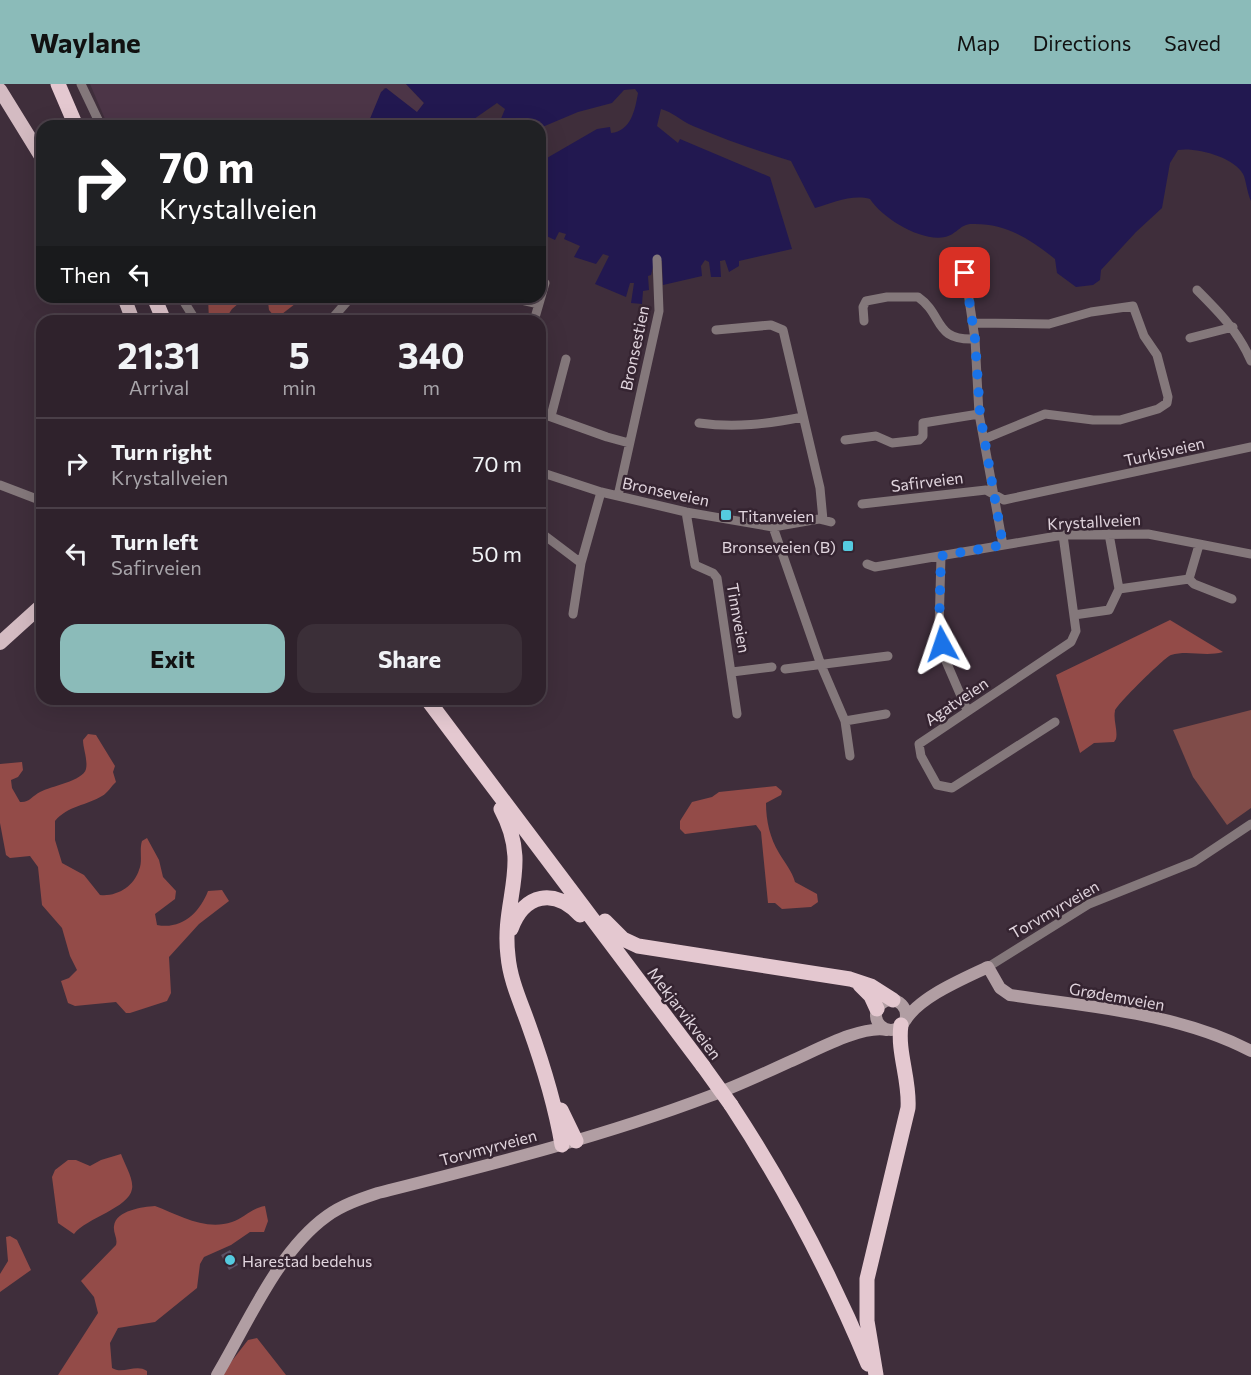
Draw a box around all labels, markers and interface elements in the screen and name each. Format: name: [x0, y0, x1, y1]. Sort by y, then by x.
text: Waylane: [30, 25, 141, 59]
text: Map: [957, 30, 1000, 55]
text: Directions: [1033, 30, 1131, 55]
text: Saved: [1164, 30, 1221, 55]
text: 70 m: [159, 140, 254, 192]
icon: right: [60, 144, 138, 222]
text: Krystallveien: [159, 192, 317, 225]
pin: [939, 247, 990, 298]
icon: arrive: [948, 256, 981, 289]
icon: left: [123, 258, 156, 291]
text: Then: [60, 261, 111, 288]
street label: Bronsestien: [616, 304, 652, 392]
text: 21:31: [117, 332, 201, 376]
text: 5: [289, 332, 310, 376]
text: 340: [398, 332, 465, 376]
text: Arrival: [129, 375, 189, 399]
text: min: [282, 375, 316, 399]
text: m: [422, 375, 440, 399]
street label: Turkisveien: [1122, 432, 1206, 470]
text: Turn right: [111, 438, 212, 465]
icon: right: [60, 447, 93, 480]
text: 70 m: [473, 450, 522, 477]
text: Krystallveien: [111, 465, 228, 489]
street label: Safirveien: [890, 467, 964, 495]
street label: Bronseveien: [621, 472, 711, 510]
place label: Titanveien: [738, 506, 814, 525]
marker: Titanveien: [719, 508, 733, 522]
street label: Krystallveien: [1047, 509, 1141, 533]
text: Turn left: [111, 528, 198, 555]
icon: left: [60, 537, 93, 570]
place label: Bronseveien (B): [722, 537, 836, 556]
marker: Bronseveien (B): [841, 539, 855, 553]
text: 50 m: [472, 540, 522, 567]
text: Safirveien: [111, 555, 202, 579]
street label: Tinnveien: [724, 582, 754, 654]
position arrow: [910, 612, 974, 676]
button: Exit: [60, 624, 285, 693]
button: Share: [297, 624, 522, 693]
street label: Agatveien: [921, 673, 991, 729]
street label: Torvmyrveien: [1006, 876, 1102, 942]
street label: Mekjarvikveien: [644, 963, 726, 1063]
street label: Grødemveien: [1068, 978, 1166, 1014]
street label: Torvmyrveien: [437, 1125, 539, 1169]
place label: Harestad bedehus: [242, 1251, 372, 1270]
marker: Harestad bedehus: [223, 1253, 237, 1267]

